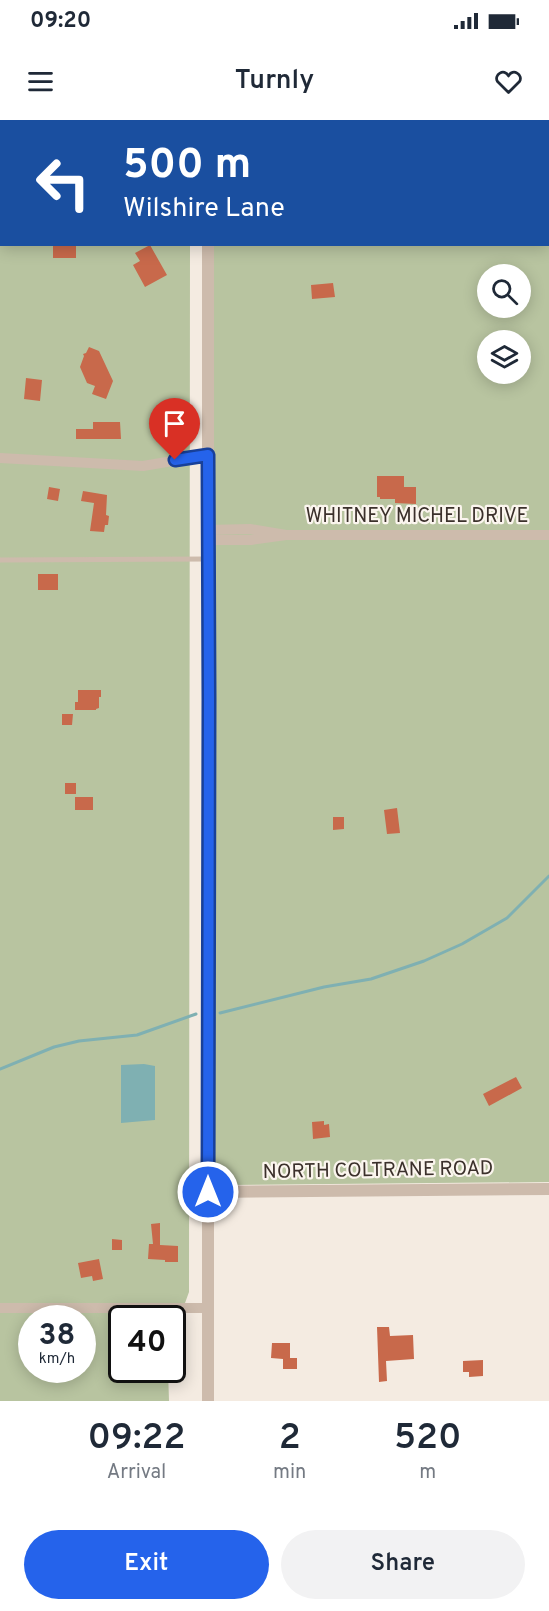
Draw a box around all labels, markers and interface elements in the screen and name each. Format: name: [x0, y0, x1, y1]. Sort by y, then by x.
text: 09:20: [30, 8, 91, 35]
text: Turnly: [235, 64, 314, 98]
icon: menu: [24, 65, 57, 98]
icon: heart: [492, 65, 525, 98]
text: 500 m: [123, 140, 251, 193]
icon: left: [24, 144, 102, 222]
text: Wilshire Lane: [123, 192, 285, 226]
map controls: [477, 264, 531, 384]
button: search: [477, 264, 531, 318]
button: layers: [477, 330, 531, 384]
pin: [149, 398, 200, 460]
icon: arrive: [158, 407, 191, 440]
street label: WHITNEY MICHEL DRIVE: [306, 504, 528, 530]
street label: NORTH COLTRANE ROAD: [262, 1156, 494, 1186]
position arrow: [176, 1160, 240, 1224]
speed limit sign: 40: [108, 1305, 186, 1383]
text: 38: [39, 1318, 75, 1355]
text: km/h: [39, 1350, 75, 1369]
text: 09:22: [88, 1416, 186, 1462]
text: 2: [279, 1416, 301, 1462]
text: 520: [394, 1416, 461, 1462]
text: Arrival: [107, 1460, 166, 1486]
text: min: [273, 1460, 306, 1486]
text: m: [419, 1460, 436, 1486]
button: Exit: [24, 1530, 269, 1599]
button: Share: [281, 1530, 525, 1599]

